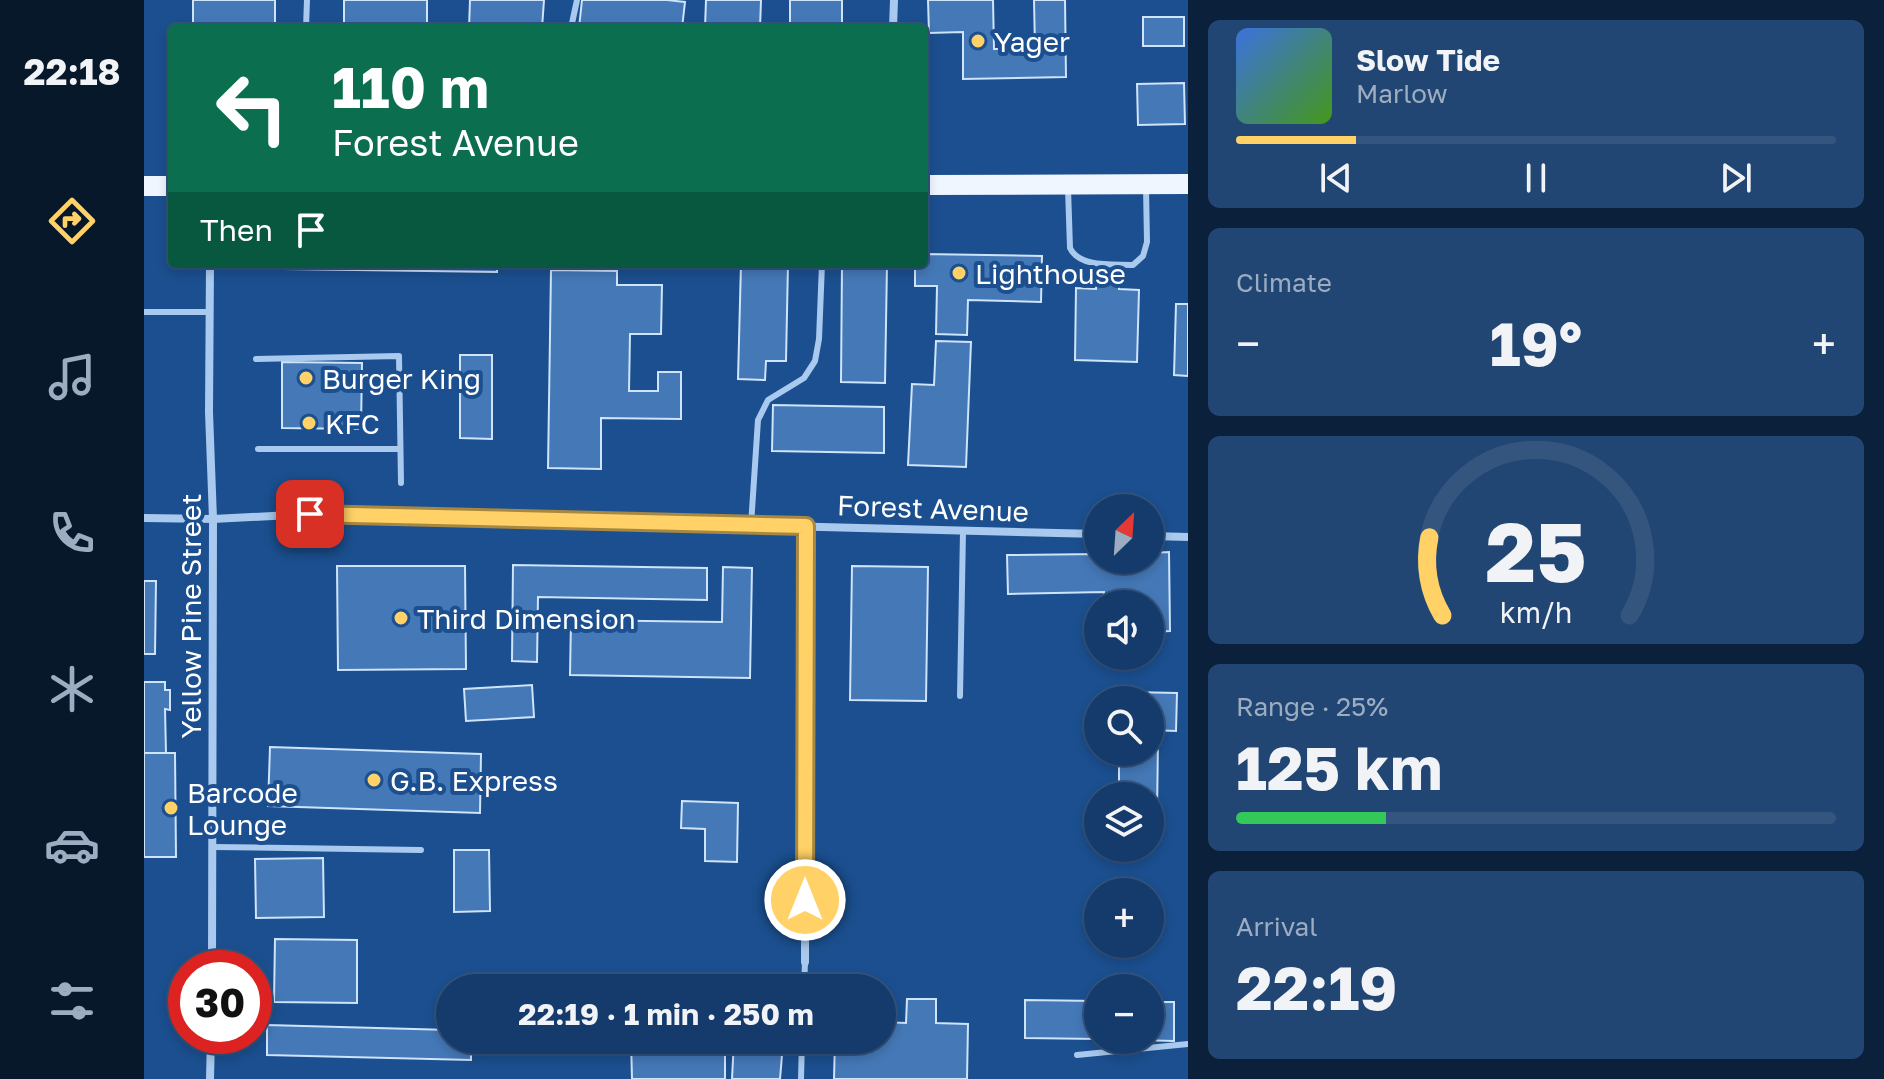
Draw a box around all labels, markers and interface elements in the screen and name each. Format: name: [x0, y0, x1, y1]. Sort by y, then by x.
place label: Yager: [994, 25, 1070, 58]
marker: Yager: [969, 32, 987, 50]
text: Slow Tide: [1356, 42, 1500, 78]
text: 22:18: [23, 50, 121, 93]
text: 110 m: [332, 53, 489, 120]
icon: left: [200, 56, 304, 160]
text: Marlow: [1356, 78, 1448, 109]
text: Forest Avenue: [332, 121, 579, 164]
icon: previous: [1314, 156, 1358, 200]
icon: pause: [1514, 156, 1558, 200]
icon: next: [1714, 156, 1758, 200]
icon: directions: [44, 193, 100, 249]
icon: arrive: [289, 208, 333, 252]
text: Then: [200, 212, 273, 248]
place label: Lighthouse: [975, 257, 1126, 290]
marker: Lighthouse: [950, 264, 968, 282]
text: Climate: [1236, 267, 1332, 298]
text: 19°: [1490, 307, 1582, 379]
text: −: [1236, 317, 1260, 370]
text: +: [1812, 317, 1836, 370]
icon: music: [44, 349, 100, 405]
place label: Burger King: [322, 362, 481, 395]
marker: Burger King: [297, 369, 315, 387]
place label: KFC: [325, 407, 380, 440]
marker: KFC: [300, 414, 318, 432]
pin: [276, 480, 344, 548]
street label: Forest Avenue: [837, 488, 1029, 528]
icon: arrive: [288, 492, 332, 536]
street label: Yellow Pine Street: [174, 494, 207, 738]
north arrow: [1084, 494, 1164, 574]
map controls: [1084, 494, 1164, 1054]
text: 25: [1485, 499, 1587, 599]
icon: phone: [44, 505, 100, 561]
button: sound: [1084, 590, 1164, 670]
text: km/h: [1500, 595, 1572, 629]
place label: Third Dimension: [417, 602, 636, 635]
marker: Third Dimension: [392, 609, 410, 627]
icon: climate: [44, 661, 100, 717]
button: search: [1084, 686, 1164, 766]
text: Range · 25%: [1236, 691, 1388, 722]
text: 125 km: [1236, 731, 1442, 803]
place label: G.B. Express: [390, 764, 558, 797]
marker: G.B. Express: [365, 771, 383, 789]
place label: Barcode Lounge: [187, 776, 298, 841]
button: layers: [1084, 782, 1164, 862]
marker: Barcode Lounge: [162, 799, 180, 817]
icon: car: [44, 817, 100, 873]
position arrow: [763, 858, 847, 942]
button: +: [1084, 878, 1164, 958]
text: Arrival: [1236, 911, 1317, 942]
speed limit sign: 30: [168, 950, 272, 1054]
text: 22:19: [1236, 951, 1397, 1023]
icon: filters: [44, 973, 100, 1029]
button: −: [1084, 974, 1164, 1054]
text: 22:19 · 1 min · 250 m: [518, 996, 814, 1032]

